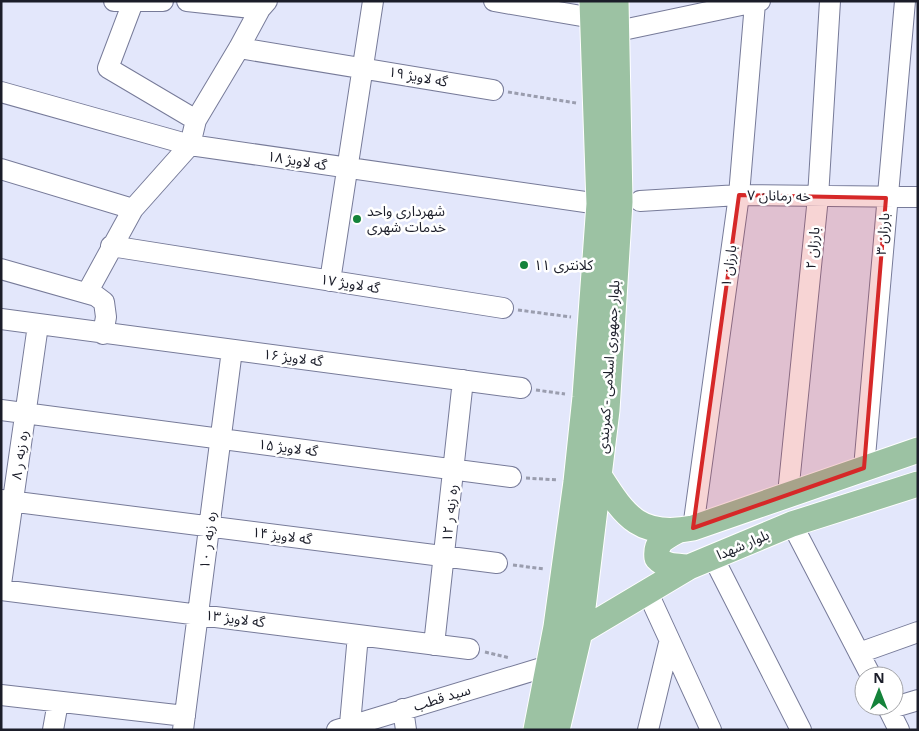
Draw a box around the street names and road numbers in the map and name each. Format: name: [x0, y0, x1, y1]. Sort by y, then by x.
street label: ۱۹ گه لاویژ: [386, 58, 450, 97]
street label: گه لاویژ ۱۸: [265, 142, 329, 180]
street label: خه رمانان ۷: [747, 181, 811, 211]
street label: بارزان ۳: [867, 211, 899, 256]
street label: بارزان ۲: [796, 225, 830, 271]
street label: بارزان ۱: [712, 243, 746, 289]
street label: گه لاویژ ۱۷: [318, 265, 382, 303]
street label: بلوار جمهوری اسلامی - کمربندی: [588, 279, 630, 455]
street label: ۱۶ گه لاویژ: [261, 340, 325, 376]
street label: ۸ ره زبه ر: [2, 428, 38, 482]
street label: گه لاویژ ۱۵: [256, 430, 320, 466]
street label: ره زبه ر ۱۲: [433, 483, 467, 543]
street label: ره زبه ر ۱۰: [190, 510, 226, 570]
street label: گه لاویژ ۱۴: [250, 518, 314, 554]
street label: بلوار شهدا: [712, 521, 774, 569]
street label: گه لاویژ ۱۳: [203, 601, 267, 637]
street label: سید قطب: [410, 676, 474, 720]

